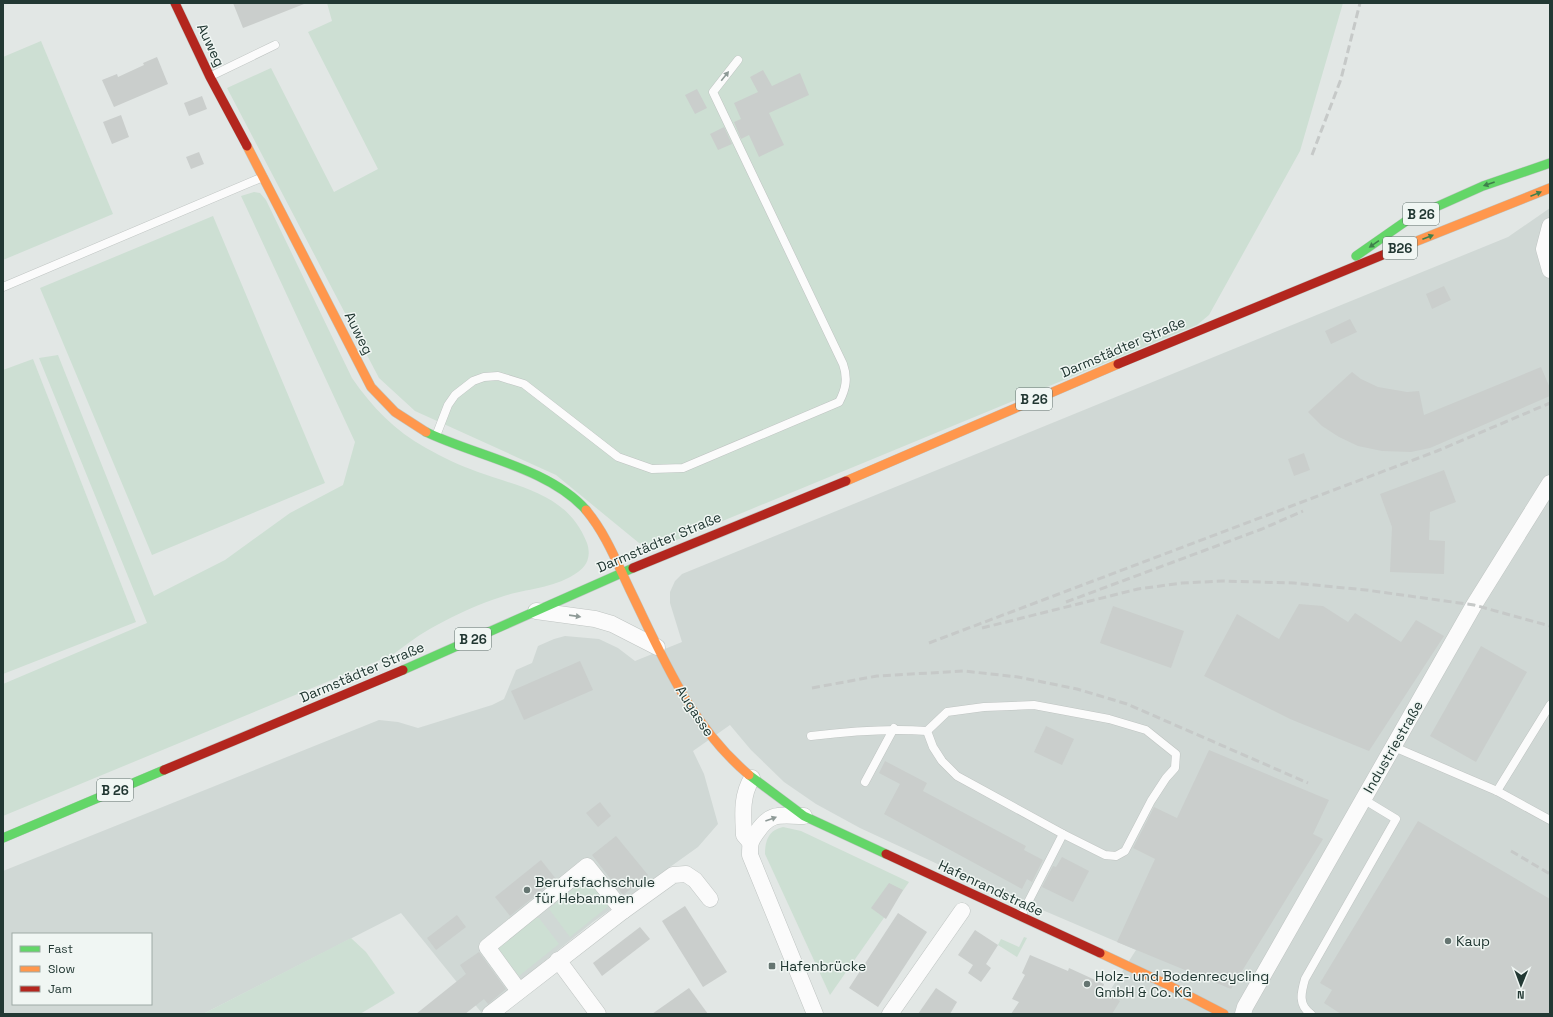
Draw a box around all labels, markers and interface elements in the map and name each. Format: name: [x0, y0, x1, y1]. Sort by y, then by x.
street label: Auweg: [193, 20, 229, 70]
one-way arrow: [721, 70, 730, 81]
one-way arrow: [1482, 181, 1494, 187]
one-way arrow: [1530, 191, 1542, 197]
road number: B 26: [1403, 203, 1439, 225]
one-way arrow: [1423, 234, 1435, 240]
road number: B26: [1383, 237, 1417, 259]
one-way arrow: [1369, 240, 1379, 248]
street label: Auweg: [341, 309, 377, 357]
street label: Darmstädter Straße: [1058, 313, 1188, 381]
road number: B 26: [1016, 388, 1052, 410]
street label: Darmstädter Straße: [594, 508, 724, 576]
one-way arrow: [568, 613, 581, 619]
road number: B 26: [455, 628, 491, 650]
street label: Darmstädter Straße: [297, 638, 427, 706]
street label: Augasse: [672, 682, 718, 740]
street label: Industriestraße: [1359, 697, 1427, 797]
road number: B 26: [97, 779, 133, 801]
one-way arrow: [766, 815, 778, 821]
street label: Hafenrandstraße: [936, 856, 1046, 920]
place label: Berufsfachschule für Hebammen: [535, 873, 655, 907]
marker: Berufsfachschule für Hebammen: [522, 885, 532, 895]
place label: Kaup: [1456, 932, 1490, 950]
legend: [12, 933, 152, 1005]
marker: Kaup: [1443, 936, 1453, 946]
text: Fast: [48, 941, 73, 957]
place label: Hafenbrücke: [780, 957, 866, 975]
text: Slow: [48, 961, 75, 977]
marker: Hafenbrücke: [767, 961, 777, 971]
north arrow: [1501, 965, 1541, 1005]
place label: Holz- und Bodenrecycling GmbH & Co. KG: [1095, 967, 1269, 1001]
marker: Holz- und Bodenrecycling GmbH & Co. KG: [1082, 979, 1092, 989]
text: Jam: [48, 981, 72, 997]
text: N: [1517, 988, 1525, 1002]

